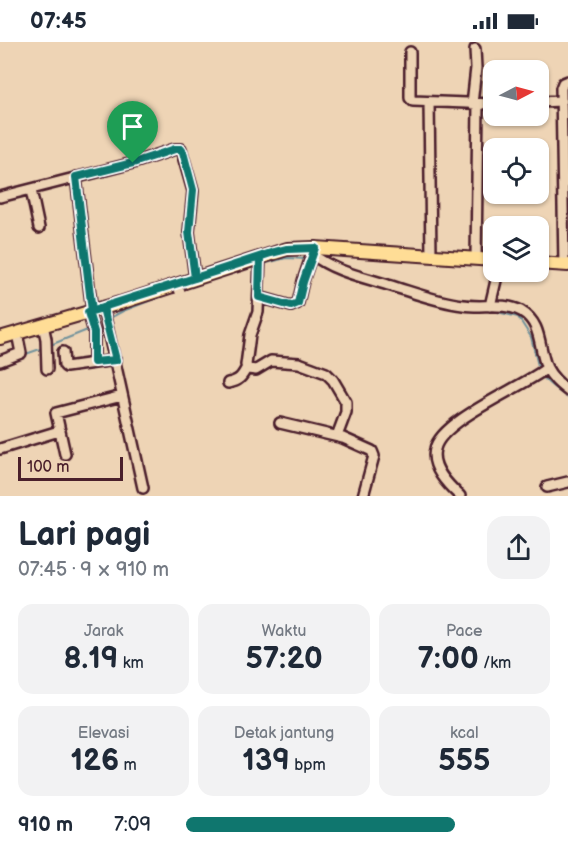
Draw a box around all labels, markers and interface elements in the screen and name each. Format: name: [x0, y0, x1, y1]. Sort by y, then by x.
text: 07:45: [30, 8, 87, 35]
north arrow: [483, 60, 549, 126]
map controls: [483, 60, 549, 282]
pin: [107, 101, 158, 163]
icon: arrive: [116, 110, 149, 143]
button: locate: [483, 138, 549, 204]
button: layers: [483, 216, 549, 282]
scale bar: [18, 454, 123, 481]
text: 100 m: [27, 458, 70, 477]
text: Lari pagi: [18, 515, 150, 555]
button: share: [487, 516, 550, 579]
text: 07:45 · 9 × 910 m: [18, 558, 169, 582]
text: Jarak: [84, 622, 123, 641]
text: Waktu: [262, 622, 306, 641]
text: Pace: [446, 622, 483, 641]
text: 8.19: [64, 641, 118, 677]
text: 57:20: [245, 641, 323, 677]
text: 7:00: [417, 641, 479, 677]
text: km: [118, 654, 144, 673]
text: /km: [479, 654, 511, 673]
text: Elevasi: [78, 724, 129, 743]
text: Detak jantung: [234, 724, 334, 743]
text: kcal: [450, 724, 479, 743]
text: 126: [70, 743, 119, 779]
text: 139: [242, 743, 290, 779]
text: 555: [438, 743, 490, 779]
text: m: [119, 756, 137, 775]
text: bpm: [290, 756, 326, 775]
text: 910 m: [18, 813, 73, 837]
text: 7:09: [114, 813, 151, 837]

